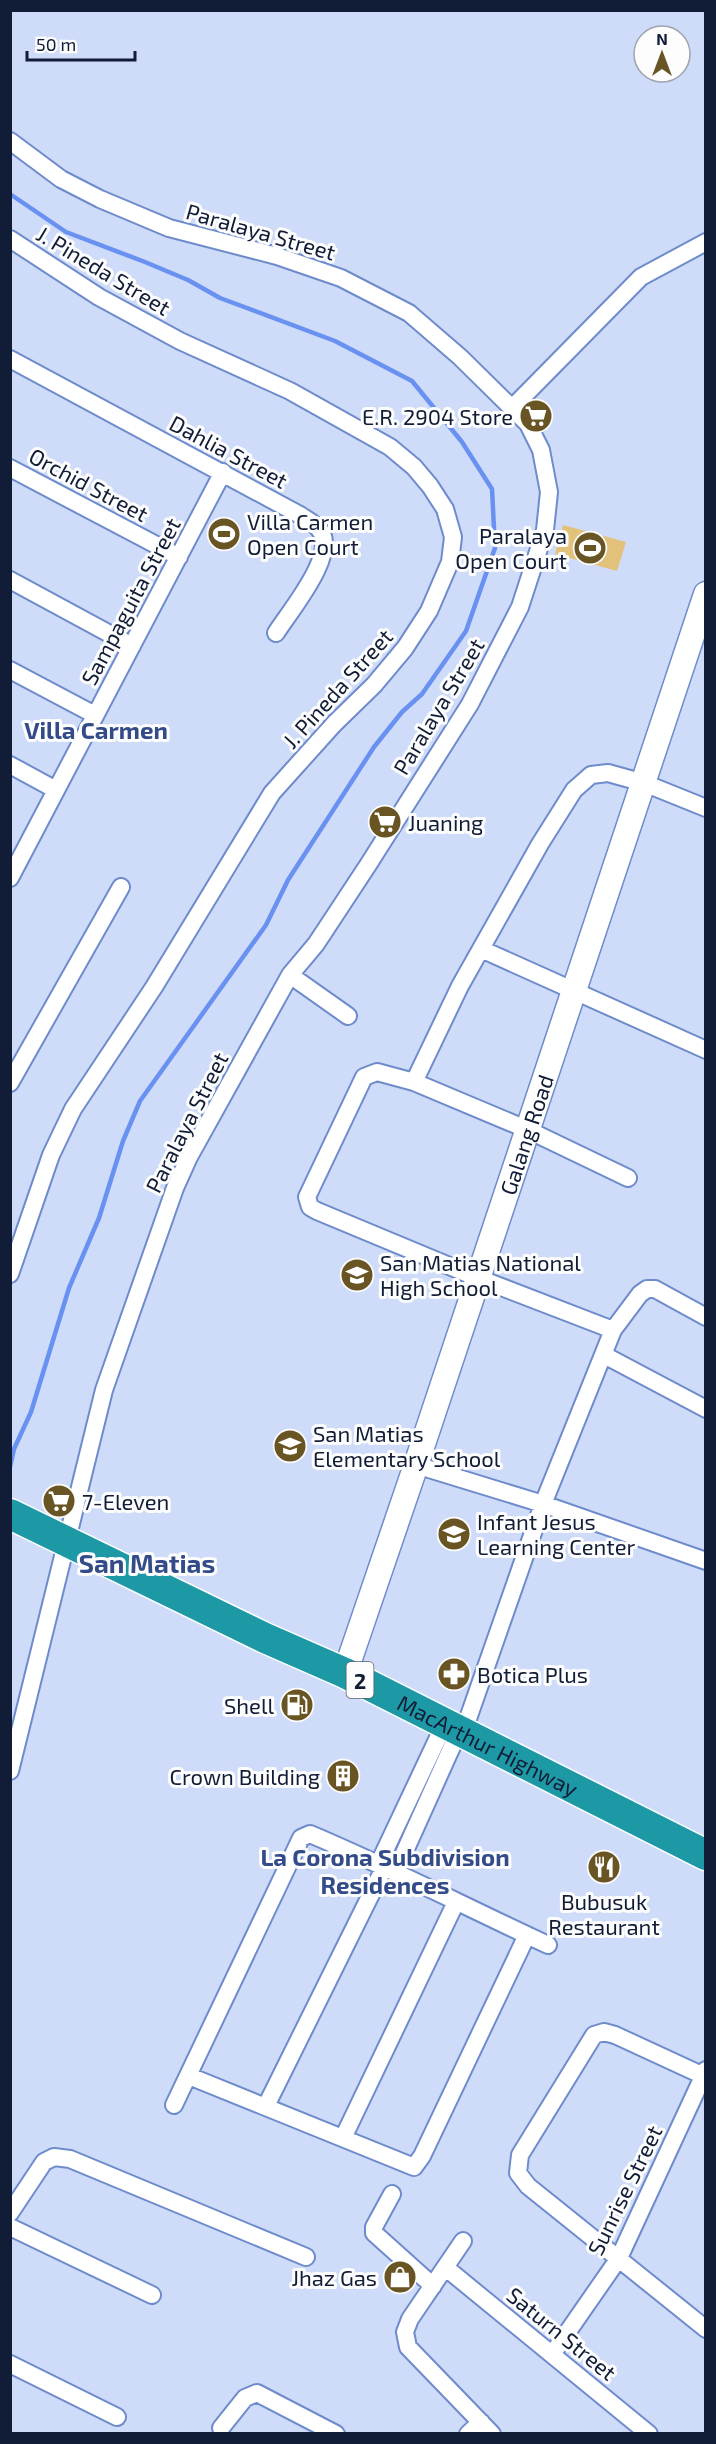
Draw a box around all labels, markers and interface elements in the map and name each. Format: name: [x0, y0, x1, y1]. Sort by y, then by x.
scale bar: [27, 24, 135, 62]
north arrow: [632, 24, 692, 84]
text: N: [656, 29, 668, 48]
text: 50 m: [36, 33, 76, 55]
street label: Paralaya Street: [183, 197, 339, 265]
street label: J. Pineda Street: [33, 220, 175, 320]
supermarket icon: E.R. 2904 Store: [518, 398, 554, 434]
place label: E.R. 2904 Store: [362, 403, 513, 429]
street label: Dahlia Street: [166, 409, 292, 493]
street label: Orchid Street: [25, 442, 153, 526]
place label: Villa Carmen Open Court: [247, 508, 373, 559]
street label: Sampaguita Street: [75, 513, 185, 689]
sports icon: Villa Carmen Open Court: [206, 516, 242, 552]
place label: Paralaya Open Court: [455, 522, 567, 573]
sports icon: Paralaya Open Court: [572, 530, 608, 566]
street label: J. Pineda Street: [277, 623, 397, 753]
street label: Paralaya Street: [387, 633, 489, 779]
district label: Villa Carmen: [24, 715, 168, 744]
supermarket icon: Juaning: [367, 804, 403, 840]
place label: Juaning: [408, 809, 483, 835]
street label: Paralaya Street: [139, 1047, 233, 1197]
street label: Galang Road: [494, 1071, 558, 1198]
place label: San Matias National High School: [380, 1249, 581, 1300]
school or university icon: San Matias National High School: [339, 1257, 375, 1293]
place label: San Matias Elementary School: [313, 1420, 501, 1471]
school or university icon: San Matias Elementary School: [272, 1428, 308, 1464]
supermarket icon: 7-Eleven: [41, 1483, 77, 1519]
place label: 7-Eleven: [82, 1488, 169, 1514]
place label: Infant Jesus Learning Center: [477, 1508, 636, 1559]
school or university icon: Infant Jesus Learning Center: [436, 1516, 472, 1552]
district label: San Matias: [79, 1547, 215, 1578]
pharmacy icon: Botica Plus: [436, 1656, 472, 1692]
place label: Botica Plus: [477, 1661, 588, 1687]
road number: 2: [346, 1662, 374, 1698]
fuel station icon: Shell: [279, 1687, 315, 1723]
street label: MacArthur Highway: [393, 1689, 583, 1802]
place label: Shell: [224, 1692, 274, 1718]
building icon: Crown Building: [325, 1758, 361, 1794]
place label: Crown Building: [169, 1763, 320, 1789]
district label: La Corona Subdivision Residences: [260, 1842, 510, 1899]
restaurant icon: Bubusuk Restaurant: [586, 1849, 622, 1885]
place label: Bubusuk Restaurant: [548, 1888, 660, 1939]
street label: Sunrise Street: [581, 2121, 667, 2259]
shop icon: Jhaz Gas: [382, 2259, 418, 2295]
place label: Jhaz Gas: [291, 2264, 377, 2290]
street label: Saturn Street: [502, 2281, 622, 2385]

